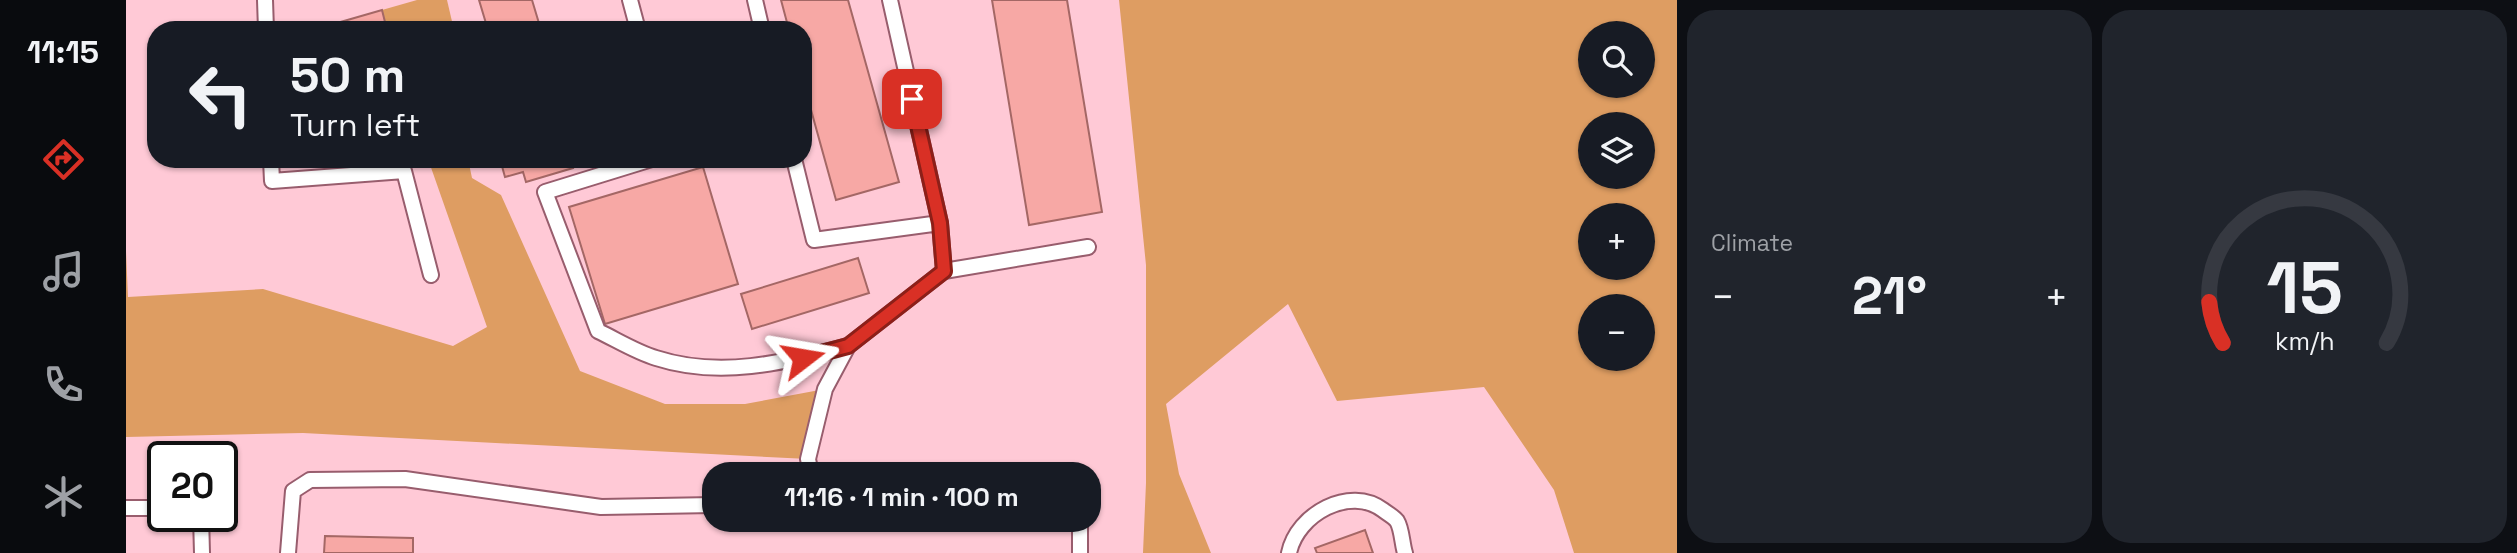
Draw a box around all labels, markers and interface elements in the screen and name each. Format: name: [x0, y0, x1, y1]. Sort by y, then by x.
map controls: [1578, 21, 1655, 371]
button: search: [1578, 21, 1655, 98]
text: 11:15: [27, 32, 99, 72]
text: 50 m: [290, 44, 405, 106]
icon: left: [175, 49, 266, 140]
pin: [882, 69, 942, 129]
icon: arrive: [893, 80, 931, 118]
text: Turn left: [290, 105, 420, 145]
button: layers: [1578, 112, 1655, 189]
icon: directions: [39, 135, 88, 184]
button: +: [1578, 203, 1655, 280]
text: Climate: [1711, 228, 1793, 258]
text: 15: [2266, 241, 2343, 334]
icon: music: [39, 247, 88, 296]
text: 21°: [1852, 263, 1927, 329]
text: −: [1711, 273, 1735, 321]
text: +: [2044, 273, 2068, 321]
button: −: [1578, 294, 1655, 371]
position arrow: [766, 321, 840, 395]
text: km/h: [2275, 324, 2334, 356]
icon: phone: [39, 360, 88, 409]
speed limit sign: 20: [147, 441, 238, 532]
icon: climate: [39, 472, 88, 521]
text: 11:16 · 1 min · 100 m: [784, 480, 1019, 514]

